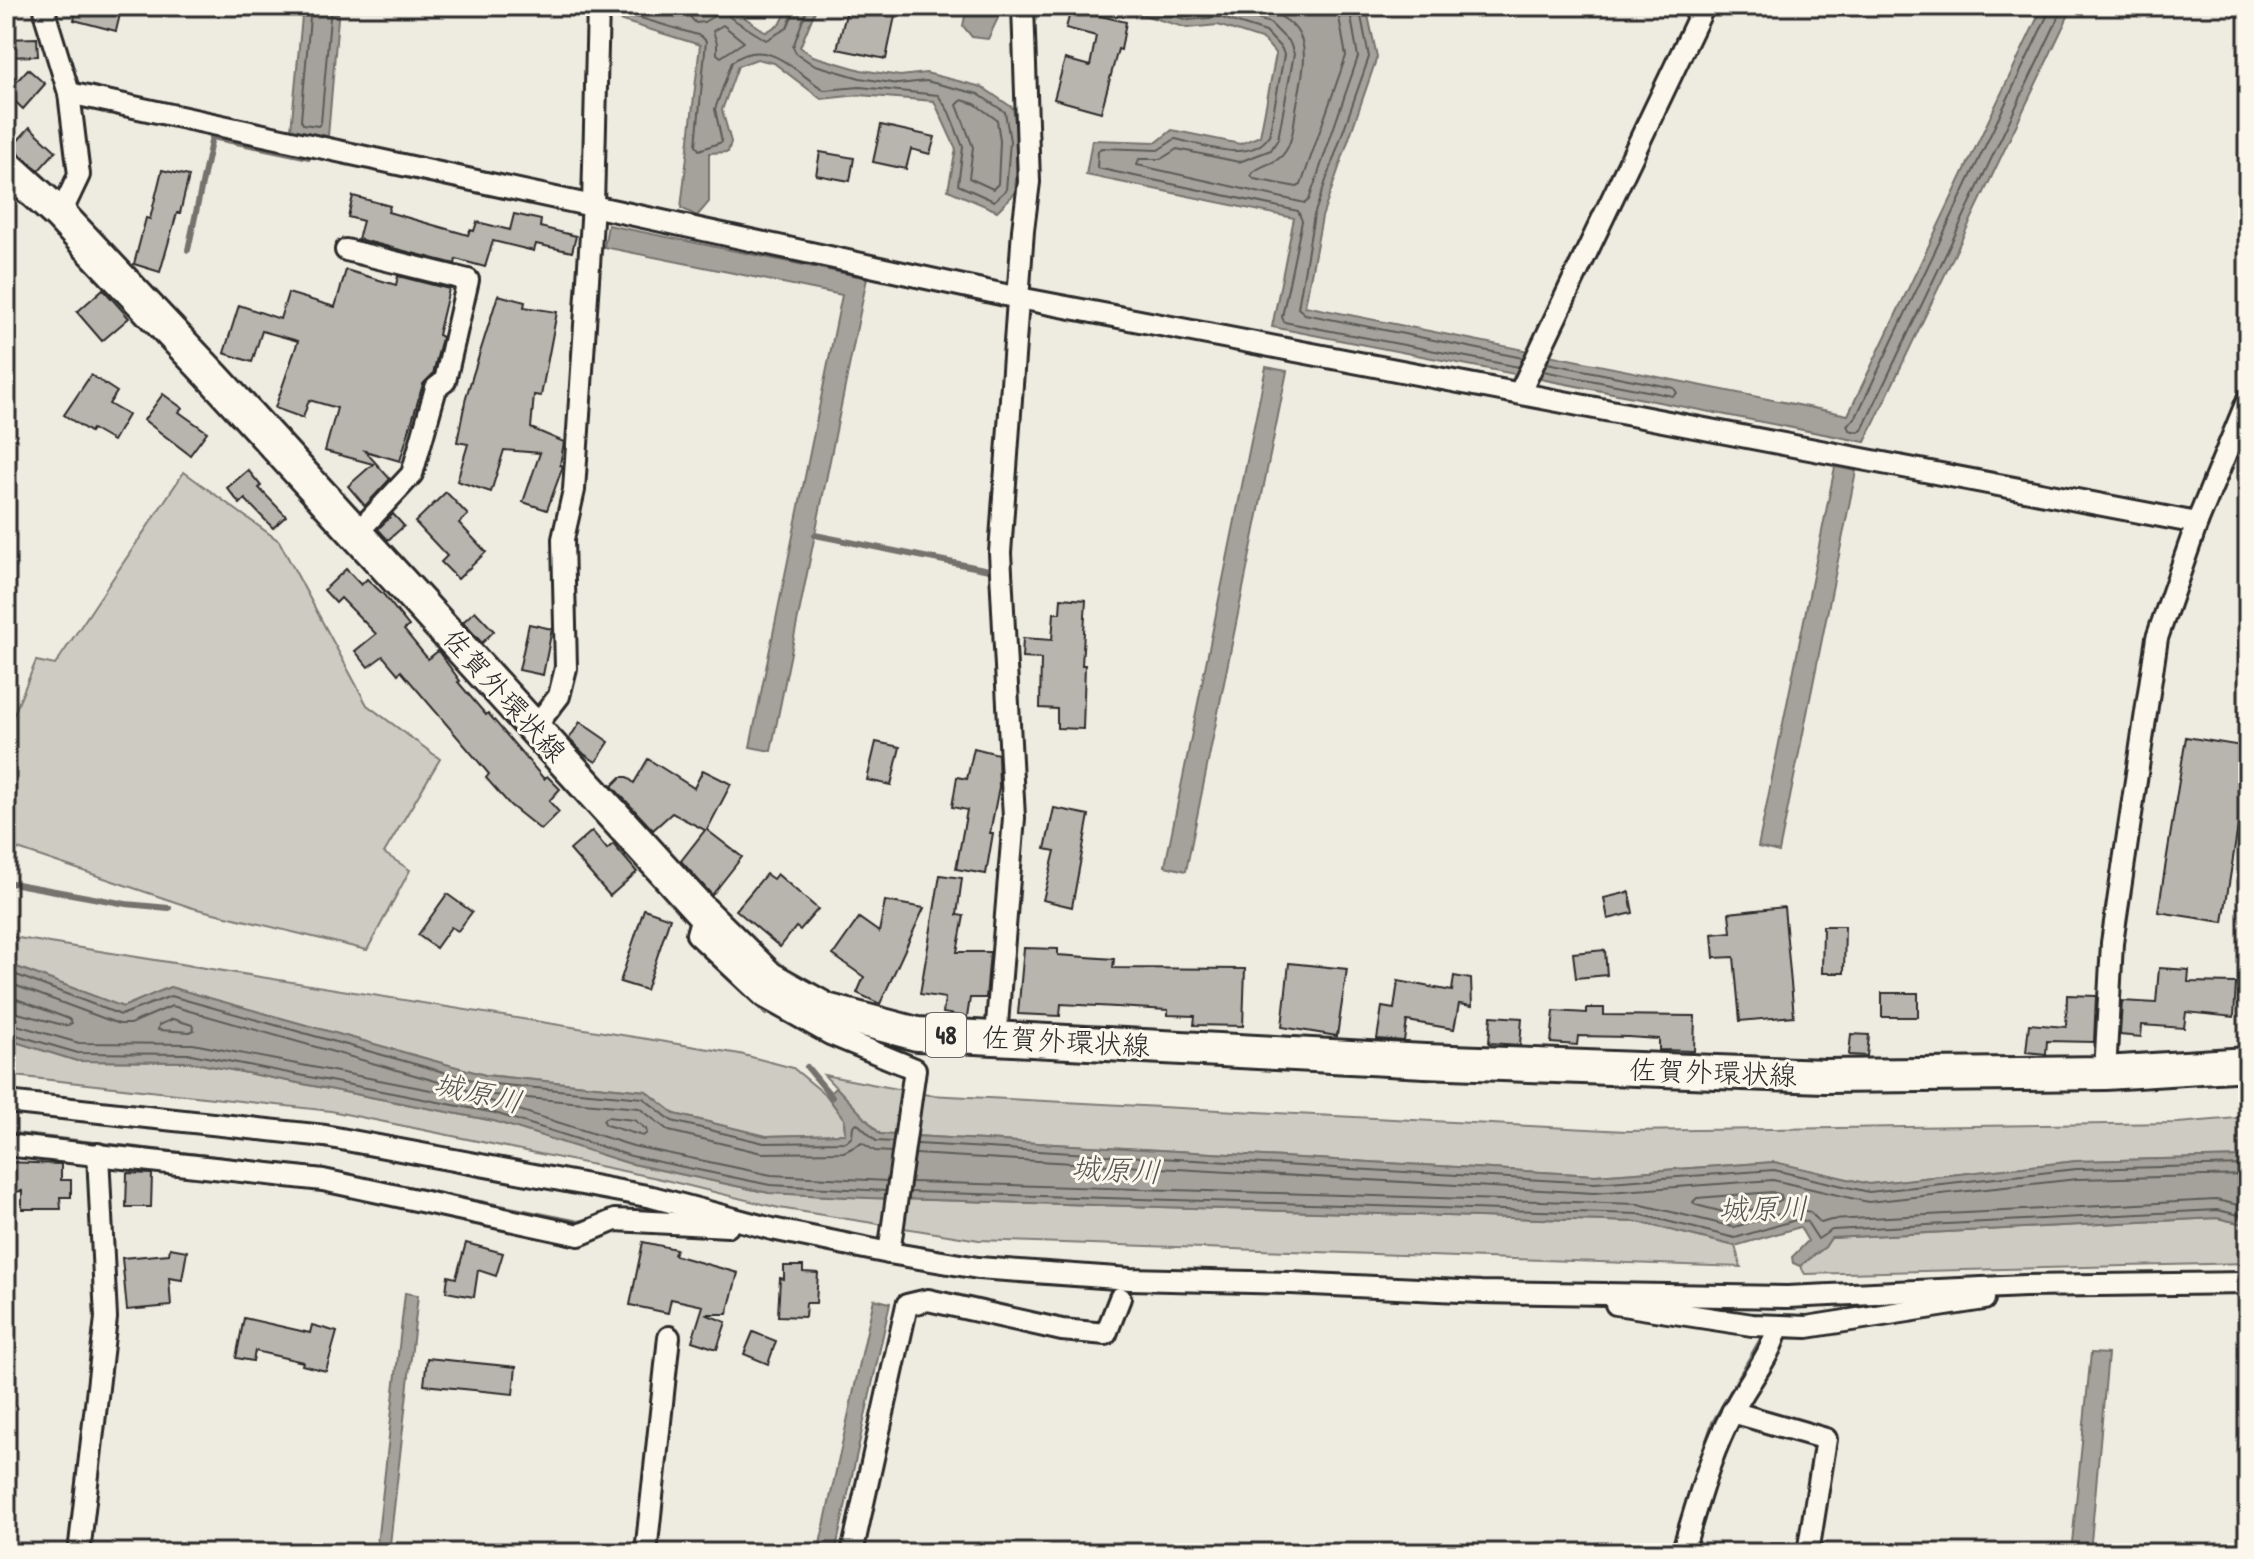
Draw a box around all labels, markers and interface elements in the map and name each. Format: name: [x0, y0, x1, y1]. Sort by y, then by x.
street label: 佐賀外環状線: [435, 620, 575, 770]
road number: 48: [926, 1013, 966, 1057]
street label: 佐賀外環状線: [981, 1018, 1151, 1064]
street label: 佐賀外環状線: [1628, 1050, 1798, 1094]
water label: 城原川: [430, 1062, 527, 1122]
water label: 城原川: [1070, 1147, 1162, 1191]
water label: 城原川: [1718, 1187, 1808, 1229]

